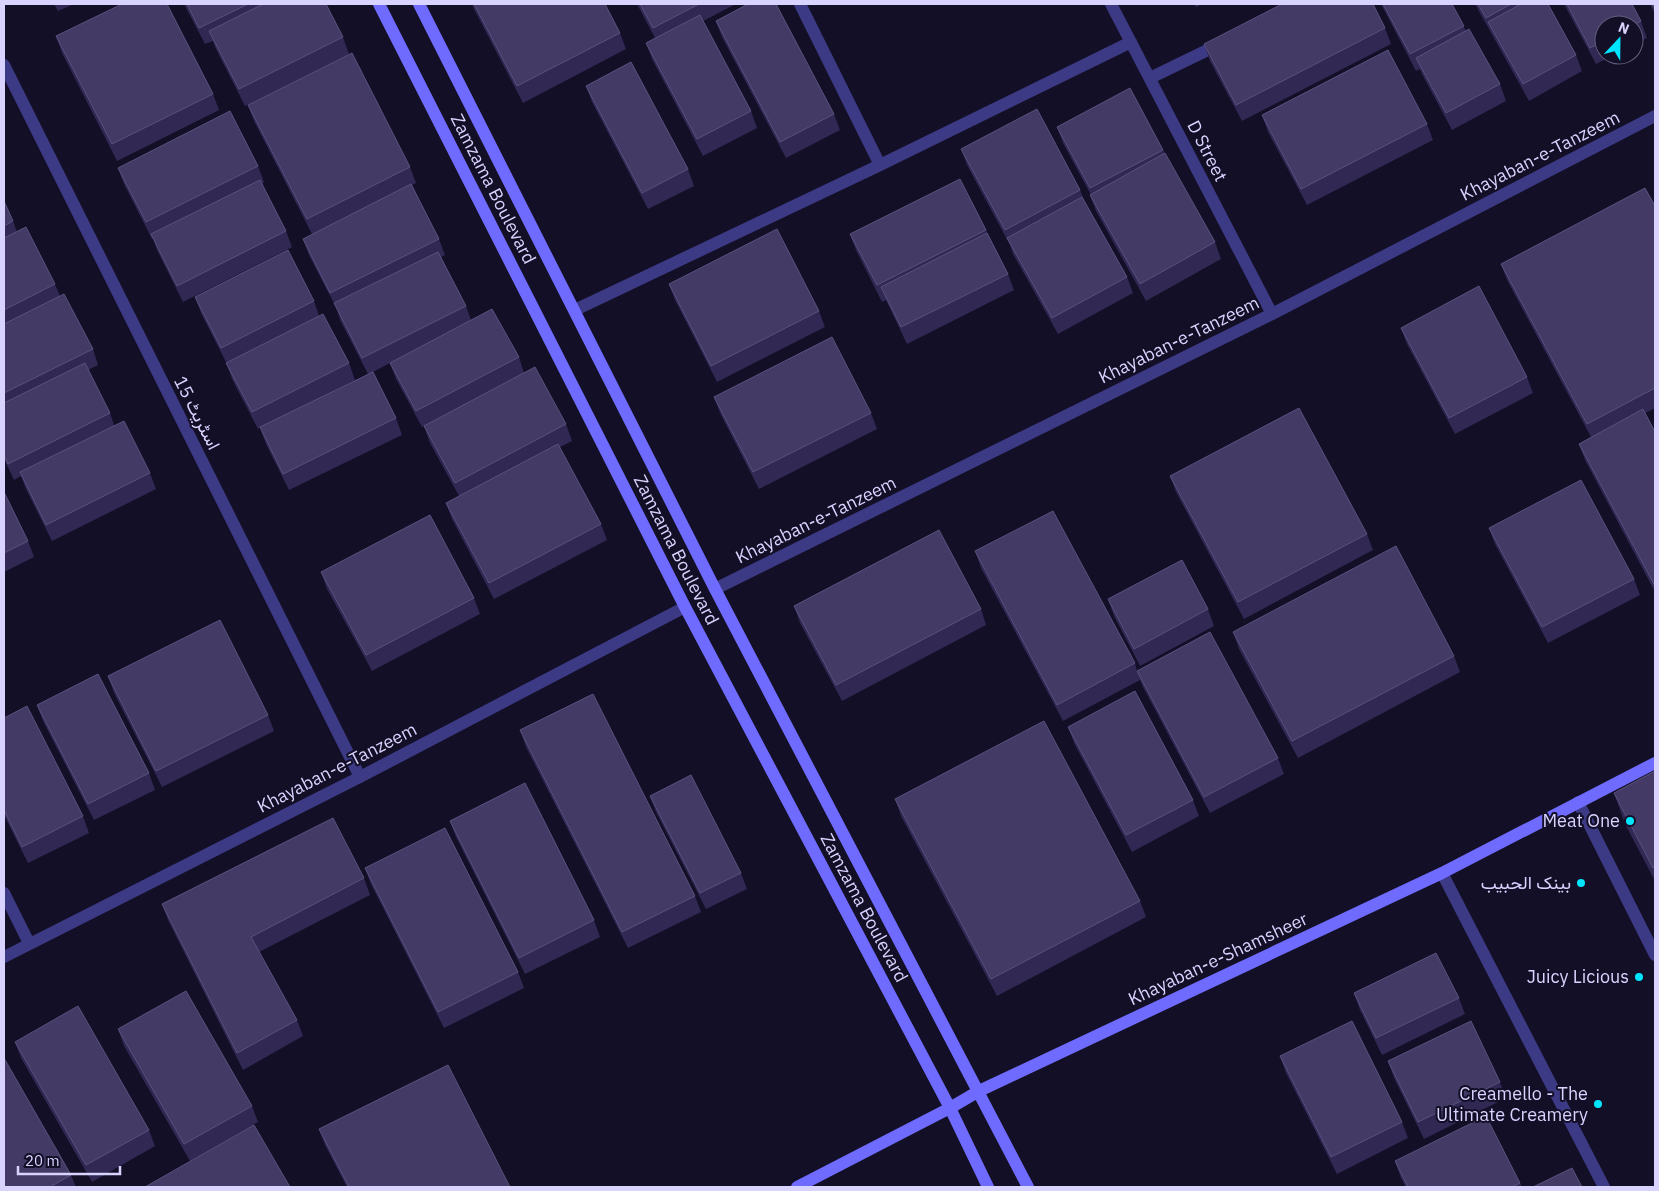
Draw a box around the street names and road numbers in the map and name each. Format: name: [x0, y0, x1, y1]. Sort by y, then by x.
street label: Khayaban-e-Tanzeem: [1456, 105, 1623, 206]
street label: Zamzama Boulevard: [446, 110, 541, 268]
street label: D Street: [1182, 116, 1233, 185]
street label: Khayaban-e-Tanzeem: [1095, 291, 1263, 388]
street label: اسٹریٹ 15: [169, 372, 226, 453]
street label: Zamzama Boulevard: [629, 471, 724, 629]
street label: Khayaban-e-Tanzeem: [732, 471, 900, 568]
street label: Khayaban-e-Tanzeem: [253, 717, 420, 818]
street label: Zamzama Boulevard: [815, 829, 913, 986]
street label: Khayaban-e-Shamsheer: [1124, 907, 1312, 1010]

